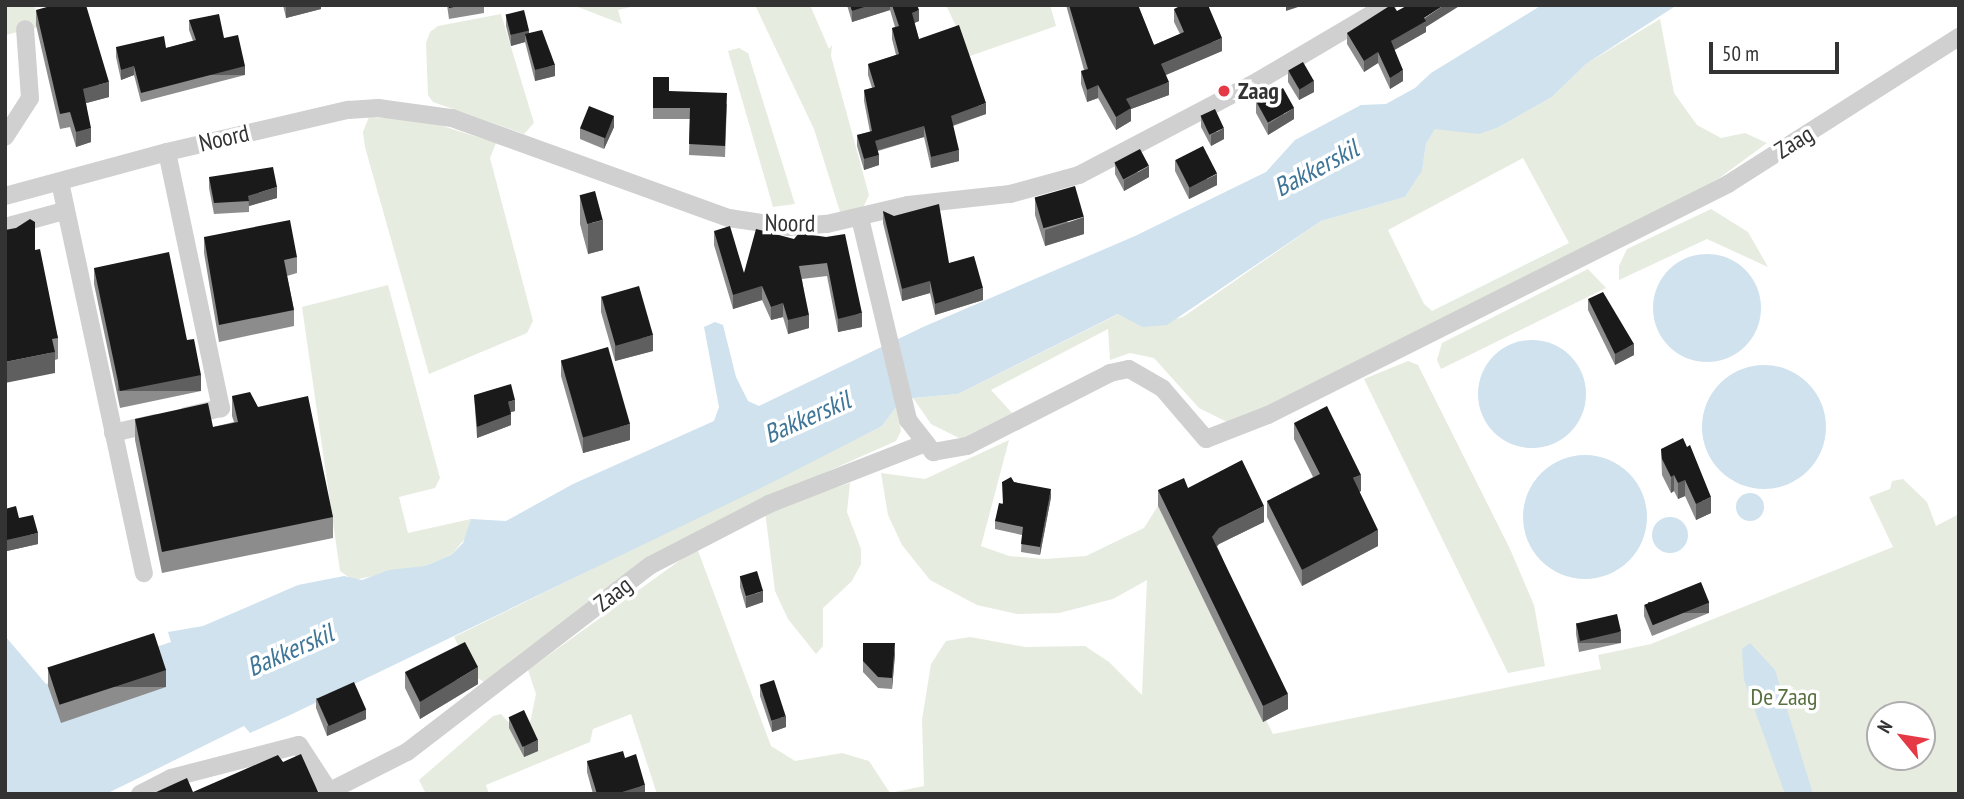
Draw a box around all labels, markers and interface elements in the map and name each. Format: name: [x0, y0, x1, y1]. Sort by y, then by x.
scale bar: [1712, 28, 1842, 72]
text: 50 m: [1722, 40, 1759, 67]
place label: Zaag: [1238, 77, 1279, 105]
marker: Zaag: [1216, 83, 1232, 99]
street label: Noord: [196, 118, 252, 158]
street label: Zaag: [1770, 119, 1818, 165]
water label: Bakkerskil: [1269, 133, 1363, 203]
street label: Noord: [764, 208, 816, 238]
water label: Bakkerskil: [759, 384, 855, 450]
street label: Zaag: [588, 570, 638, 618]
water label: Bakkerskil: [242, 617, 338, 683]
park label: De Zaag: [1750, 683, 1818, 711]
north arrow: [1866, 701, 1936, 771]
text: N: [1872, 716, 1898, 737]

